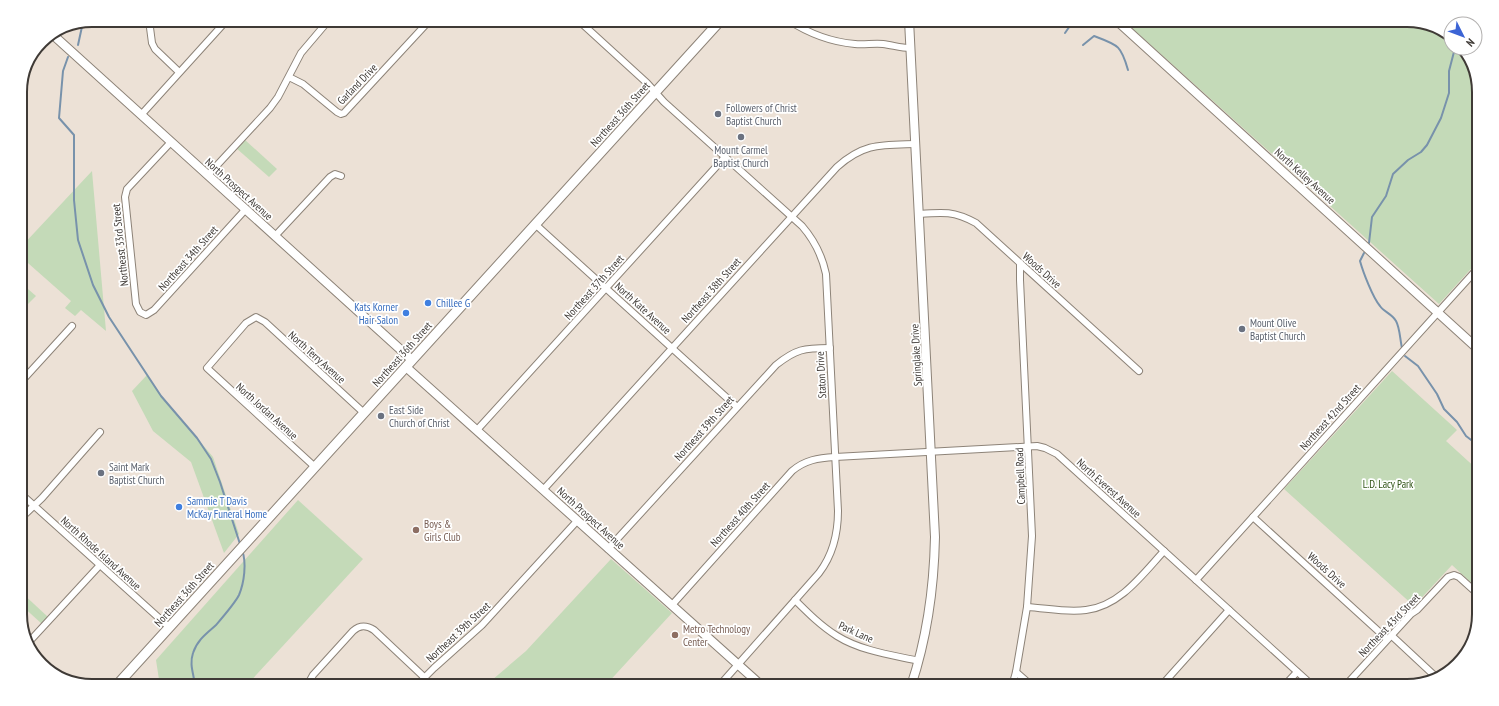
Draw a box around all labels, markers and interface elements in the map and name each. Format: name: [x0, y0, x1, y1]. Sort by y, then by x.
north arrow: [1443, 16, 1483, 56]
text: N: [1463, 36, 1478, 50]
street label: Garland Drive: [334, 60, 380, 107]
street label: Northeast 36th Street: [587, 79, 653, 149]
place label: Followers of Christ Baptist Church: [726, 101, 797, 128]
marker: Followers of Christ Baptist Church: [713, 109, 723, 119]
marker: Mount Carmel Baptist Church: [736, 132, 746, 142]
place label: Mount Carmel Baptist Church: [713, 143, 769, 170]
street label: North Kelley Avenue: [1272, 145, 1339, 207]
street label: North Prospect Avenue: [202, 155, 276, 223]
street label: Northeast 33rd Street: [109, 203, 131, 287]
street label: Northeast 34th Street: [155, 223, 221, 293]
street label: Woods Drive: [1020, 249, 1065, 291]
street label: Northeast 37th Street: [561, 252, 627, 322]
street label: Northeast 38th Street: [678, 255, 744, 325]
street label: North Kate Avenue: [612, 279, 674, 337]
place label: Chillee G: [436, 296, 470, 310]
marker: Chillee G: [423, 298, 433, 308]
place label: Kats Korner Hair Salon: [354, 300, 398, 327]
marker: Kats Korner Hair Salon: [401, 308, 411, 318]
place label: Mount Olive Baptist Church: [1250, 316, 1305, 343]
street label: Northeast 36th Street: [369, 319, 435, 389]
street label: Springlake Drive: [907, 323, 925, 387]
marker: Mount Olive Baptist Church: [1237, 324, 1247, 334]
street label: North Terry Avenue: [286, 328, 349, 387]
street label: Staton Drive: [813, 351, 829, 399]
street label: North Jordan Avenue: [233, 380, 301, 443]
street label: Northeast 42nd Street: [1297, 381, 1363, 453]
street label: Northeast 39th Street: [671, 393, 737, 463]
place label: East Side Church of Christ: [389, 403, 450, 430]
marker: East Side Church of Christ: [376, 411, 386, 421]
street label: Campbell Road: [1012, 447, 1028, 505]
street label: North Everest Avenue: [1074, 455, 1144, 521]
place label: Saint Mark Baptist Church: [109, 460, 164, 487]
marker: Saint Mark Baptist Church: [96, 468, 106, 478]
park label: L.D. Lacy Park: [1363, 477, 1414, 491]
street label: Northeast 40th Street: [707, 479, 773, 549]
street label: North Prospect Avenue: [554, 484, 628, 552]
place label: Sammie T Davis McKay Funeral Home: [187, 494, 267, 521]
marker: Sammie T Davis McKay Funeral Home: [174, 502, 184, 512]
street label: North Rhode Island Avenue: [58, 513, 144, 593]
place label: Boys & Girls Club: [424, 517, 461, 544]
marker: Boys & Girls Club: [411, 525, 421, 535]
street label: Woods Drive: [1305, 549, 1350, 591]
street label: Northeast 36th Street: [151, 559, 217, 629]
street label: Northeast 43rd Street: [1355, 590, 1423, 660]
street label: Northeast 39th Street: [423, 599, 493, 665]
street label: Park Lane: [836, 618, 876, 646]
place label: Metro Technology Center: [683, 622, 751, 649]
marker: Metro Technology Center: [670, 630, 680, 640]

